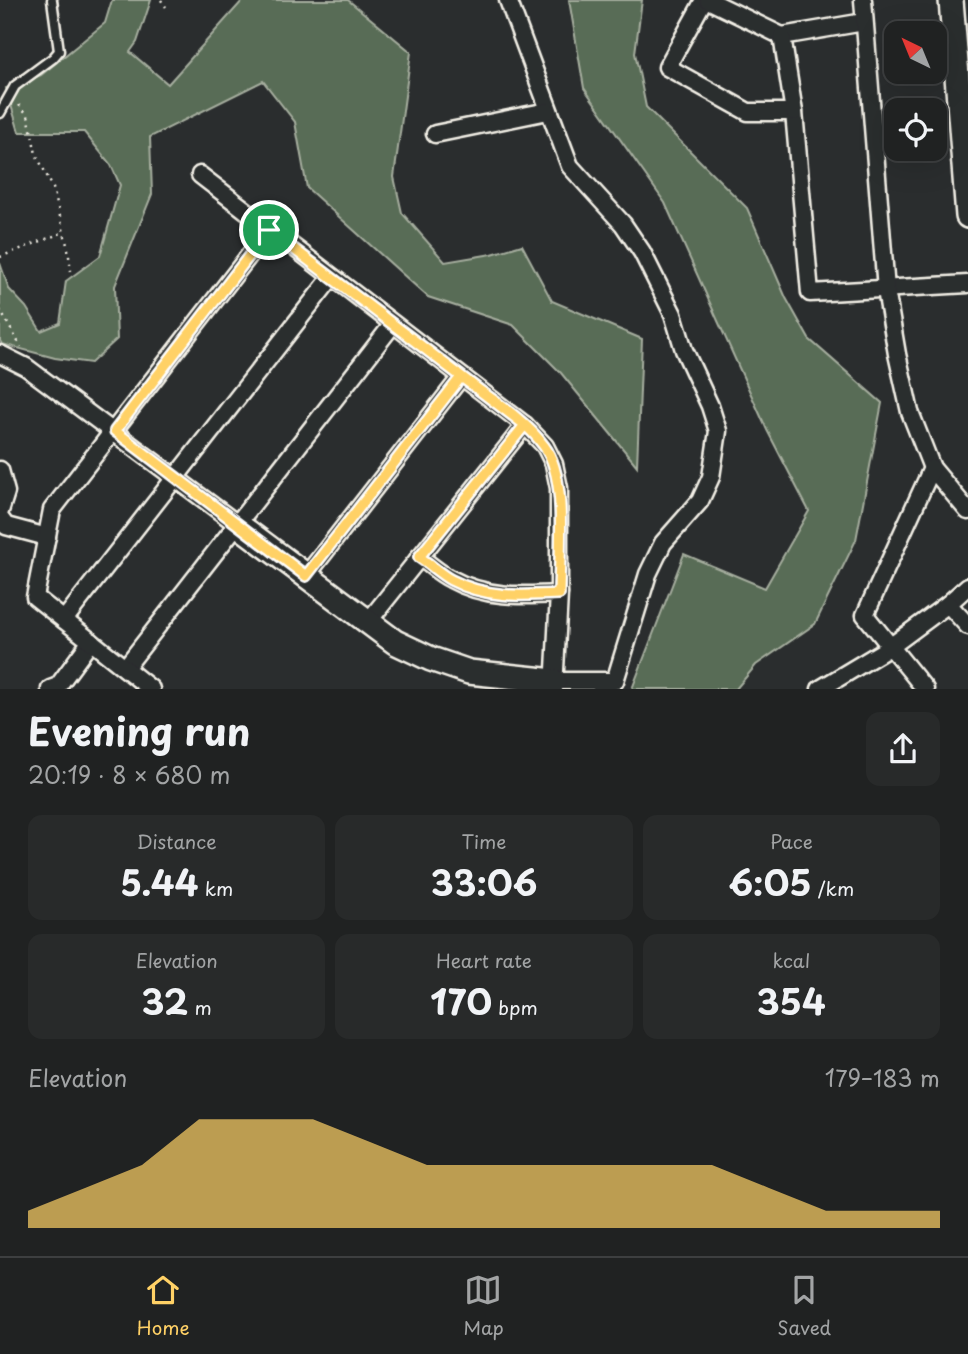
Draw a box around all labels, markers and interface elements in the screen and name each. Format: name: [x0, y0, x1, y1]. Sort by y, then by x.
north arrow: [884, 21, 947, 84]
map controls: [884, 21, 947, 161]
button: locate: [884, 98, 947, 161]
pin: [239, 200, 299, 260]
icon: arrive: [250, 211, 288, 249]
text: Evening run: [28, 702, 250, 759]
button: share: [866, 712, 940, 786]
text: 20:19 · 8 × 680 m: [28, 757, 230, 792]
text: Distance: [137, 827, 217, 855]
text: Time: [462, 827, 506, 855]
text: Pace: [770, 827, 813, 855]
text: 5.44: [120, 855, 199, 908]
text: 33:06: [431, 855, 537, 908]
text: 6:05: [728, 855, 812, 908]
text: km: [199, 874, 233, 902]
text: /km: [812, 874, 854, 902]
text: Elevation: [136, 946, 218, 974]
text: Heart rate: [436, 946, 532, 974]
text: kcal: [772, 946, 810, 974]
text: 32: [141, 974, 188, 1027]
text: 170: [430, 974, 492, 1027]
text: 354: [757, 974, 826, 1027]
text: m: [188, 993, 212, 1021]
text: bpm: [492, 993, 538, 1021]
text: Elevation: [28, 1060, 127, 1095]
text: 179–183 m: [825, 1060, 940, 1095]
tab: Home: [137, 1271, 190, 1341]
tab: Map: [463, 1271, 504, 1341]
tab: Saved: [777, 1271, 831, 1341]

